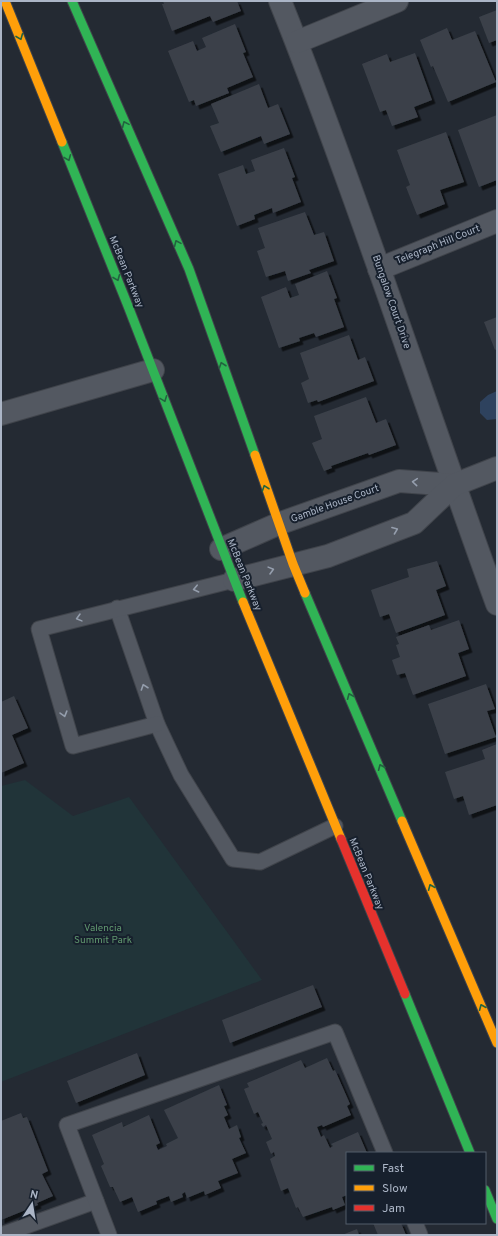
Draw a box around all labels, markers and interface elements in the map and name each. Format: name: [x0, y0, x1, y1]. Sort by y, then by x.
one-way arrow: [15, 34, 23, 41]
one-way arrow: [122, 120, 130, 127]
one-way arrow: [64, 154, 72, 161]
street label: Telegraph Hill Court: [394, 222, 482, 268]
street label: McBean Parkway: [106, 234, 146, 310]
one-way arrow: [174, 239, 182, 247]
street label: Bungalow Court Drive: [369, 253, 413, 351]
one-way arrow: [112, 274, 120, 282]
one-way arrow: [218, 361, 227, 368]
one-way arrow: [160, 396, 168, 403]
one-way arrow: [412, 478, 418, 487]
street label: Gamble House Court: [289, 482, 381, 526]
one-way arrow: [261, 484, 270, 491]
one-way arrow: [391, 527, 398, 535]
street label: McBean Parkway: [224, 537, 264, 613]
one-way arrow: [268, 566, 275, 575]
one-way arrow: [193, 585, 199, 593]
one-way arrow: [76, 613, 83, 622]
one-way arrow: [140, 684, 149, 691]
one-way arrow: [347, 692, 355, 700]
one-way arrow: [59, 711, 68, 718]
one-way arrow: [377, 764, 385, 771]
street label: McBean Parkway: [346, 836, 386, 912]
one-way arrow: [428, 884, 436, 892]
park label: Valencia Summit Park: [74, 922, 132, 947]
one-way arrow: [479, 1003, 487, 1011]
legend: [346, 1152, 486, 1224]
text: Fast: [382, 1161, 404, 1177]
text: Slow: [382, 1181, 408, 1197]
north arrow: [12, 1184, 52, 1224]
text: N: [29, 1188, 39, 1203]
text: Jam: [382, 1201, 405, 1217]

